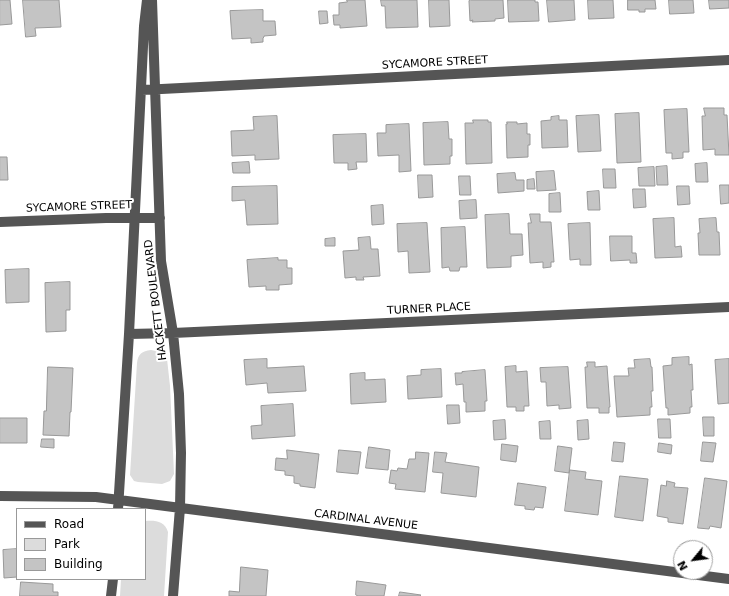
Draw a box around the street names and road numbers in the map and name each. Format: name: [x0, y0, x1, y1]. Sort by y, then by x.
street label: SYCAMORE STREET: [381, 54, 489, 72]
street label: SYCAMORE STREET: [26, 199, 132, 215]
street label: HACKETT BOULEVARD: [142, 239, 170, 361]
street label: TURNER PLACE: [387, 300, 471, 318]
street label: CARDINAL AVENUE: [313, 507, 419, 533]

